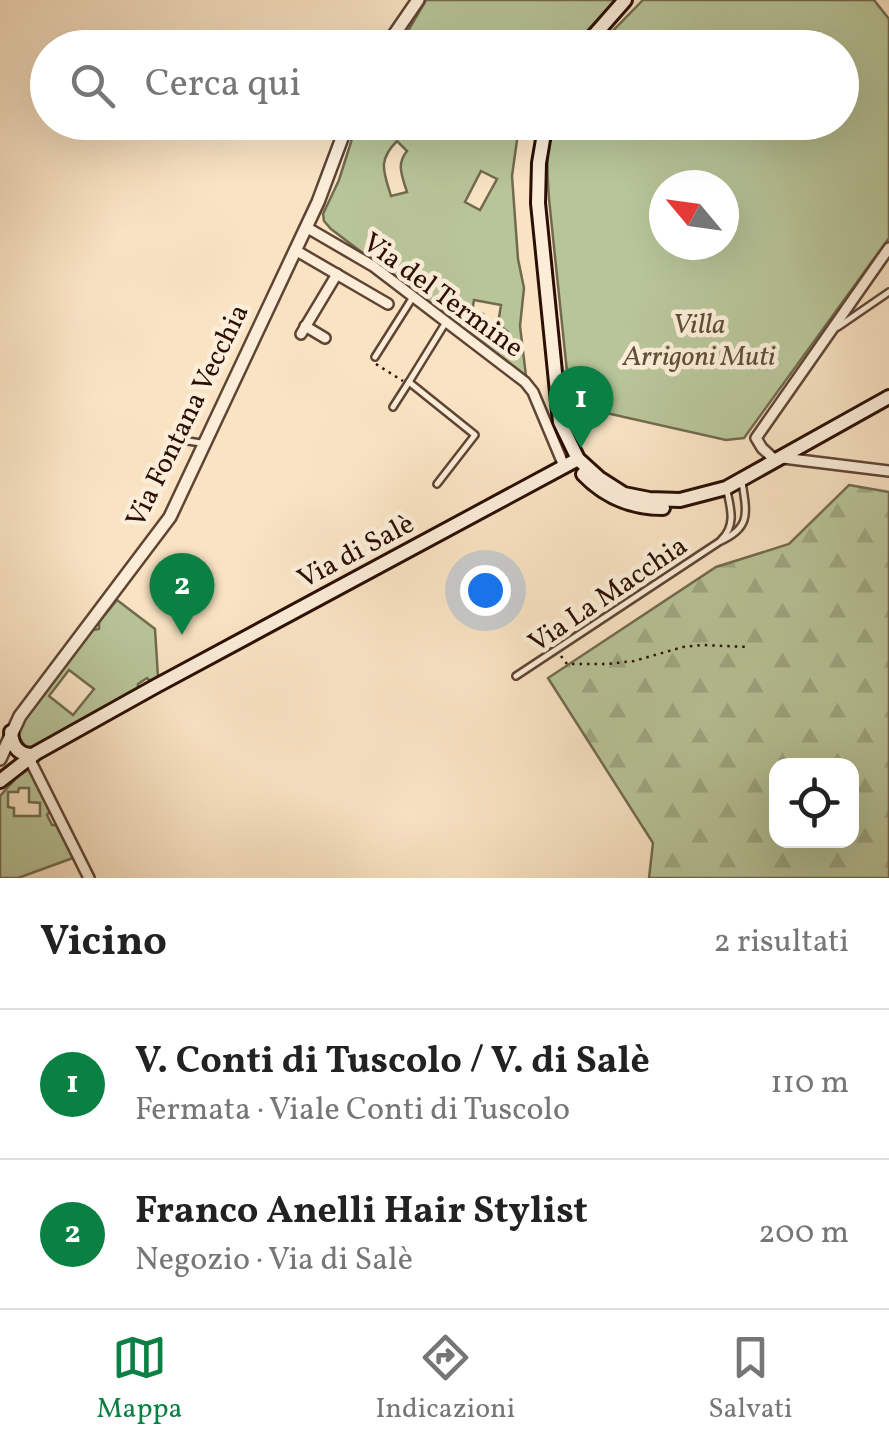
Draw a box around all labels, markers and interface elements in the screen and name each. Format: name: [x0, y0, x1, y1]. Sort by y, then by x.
search box: [30, 30, 859, 140]
icon: search: [65, 58, 120, 113]
text: Cerca qui: [145, 59, 301, 112]
north arrow: [649, 170, 739, 260]
street label: Via del Termine: [354, 224, 531, 368]
street label: Via Fontana Vecchia: [117, 298, 259, 534]
park label: Villa Arrigoni Muti: [622, 306, 776, 377]
pin: 1: [548, 366, 614, 448]
street label: Via di Salè: [291, 505, 421, 599]
street label: Via La Macchia: [521, 527, 696, 663]
pin: 2: [150, 552, 214, 635]
your location: [460, 565, 511, 616]
map controls: [769, 758, 859, 848]
button: locate: [769, 758, 859, 848]
text: Vicino: [40, 914, 167, 973]
text: 2 risultati: [714, 921, 849, 965]
text: V. Conti di Tuscolo / V. di Salè: [135, 1036, 650, 1089]
text: 1: [66, 1062, 79, 1106]
text: 110 m: [770, 1062, 849, 1106]
text: Fermata · Viale Conti di Tuscolo: [135, 1089, 570, 1133]
text: Franco Anelli Hair Stylist: [135, 1186, 588, 1239]
text: 2: [64, 1212, 81, 1256]
text: 200 m: [758, 1212, 849, 1256]
text: Negozio · Via di Salè: [135, 1239, 413, 1283]
tab: Mappa: [96, 1330, 183, 1429]
tab: Indicazioni: [375, 1330, 515, 1429]
tab: Salvati: [708, 1330, 793, 1429]

